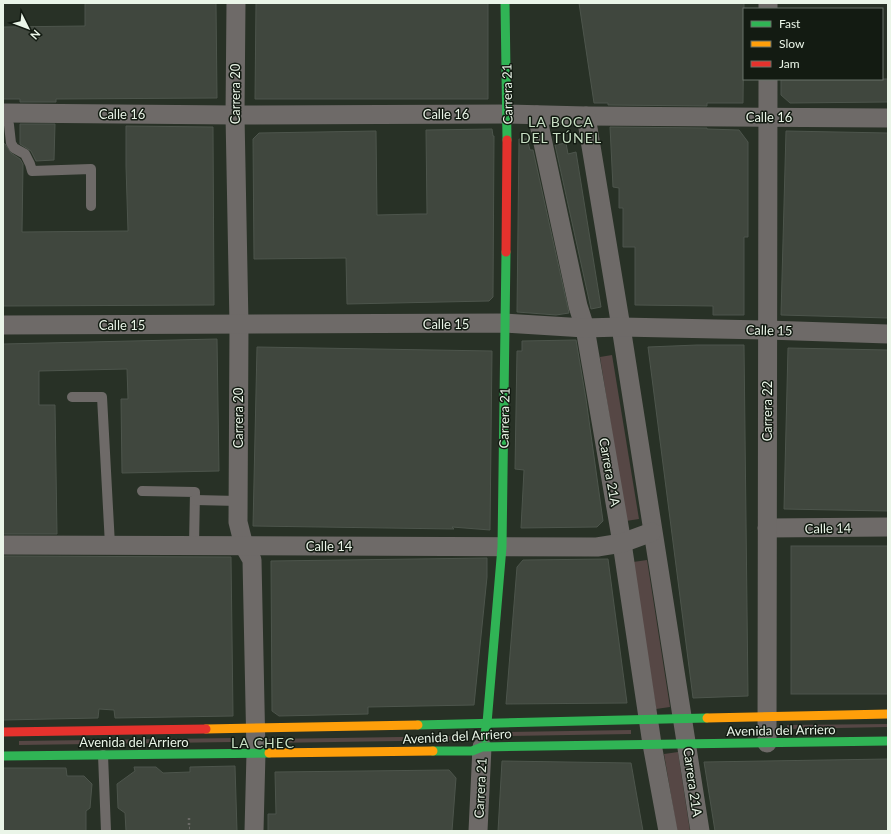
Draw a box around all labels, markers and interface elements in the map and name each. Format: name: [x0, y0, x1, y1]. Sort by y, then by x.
north arrow: [8, 8, 48, 48]
legend: [743, 8, 883, 80]
text: Fast: [779, 16, 801, 31]
text: N: [28, 28, 43, 43]
text: Slow: [779, 36, 805, 51]
text: Jam: [779, 56, 800, 71]
street label: Carrera 20: [227, 63, 243, 124]
street label: Carrera 21: [498, 64, 516, 124]
street label: Calle 16: [99, 106, 145, 122]
street label: Calle 16: [423, 106, 469, 122]
street label: Calle 16: [746, 109, 792, 125]
district label: LA BOCA DEL TÚNEL: [520, 113, 602, 146]
street label: Calle 15: [423, 316, 469, 332]
street label: Calle 15: [99, 317, 145, 333]
street label: Calle 15: [746, 322, 792, 338]
street label: Carrera 22: [759, 381, 775, 441]
street label: Carrera 20: [230, 387, 246, 448]
street label: Carrera 21: [495, 388, 513, 448]
street label: Carrera 21A: [596, 436, 624, 508]
street label: Calle 14: [805, 520, 852, 536]
street label: Calle 14: [306, 538, 353, 554]
street label: Avenida del Arriero: [726, 721, 836, 739]
street label: Avenida del Arriero: [402, 725, 512, 747]
street label: Avenida del Arriero: [79, 734, 189, 750]
district label: LA CHEC: [231, 734, 295, 751]
street label: Carrera 21A: [680, 746, 706, 818]
street label: Carrera 21: [470, 757, 490, 819]

